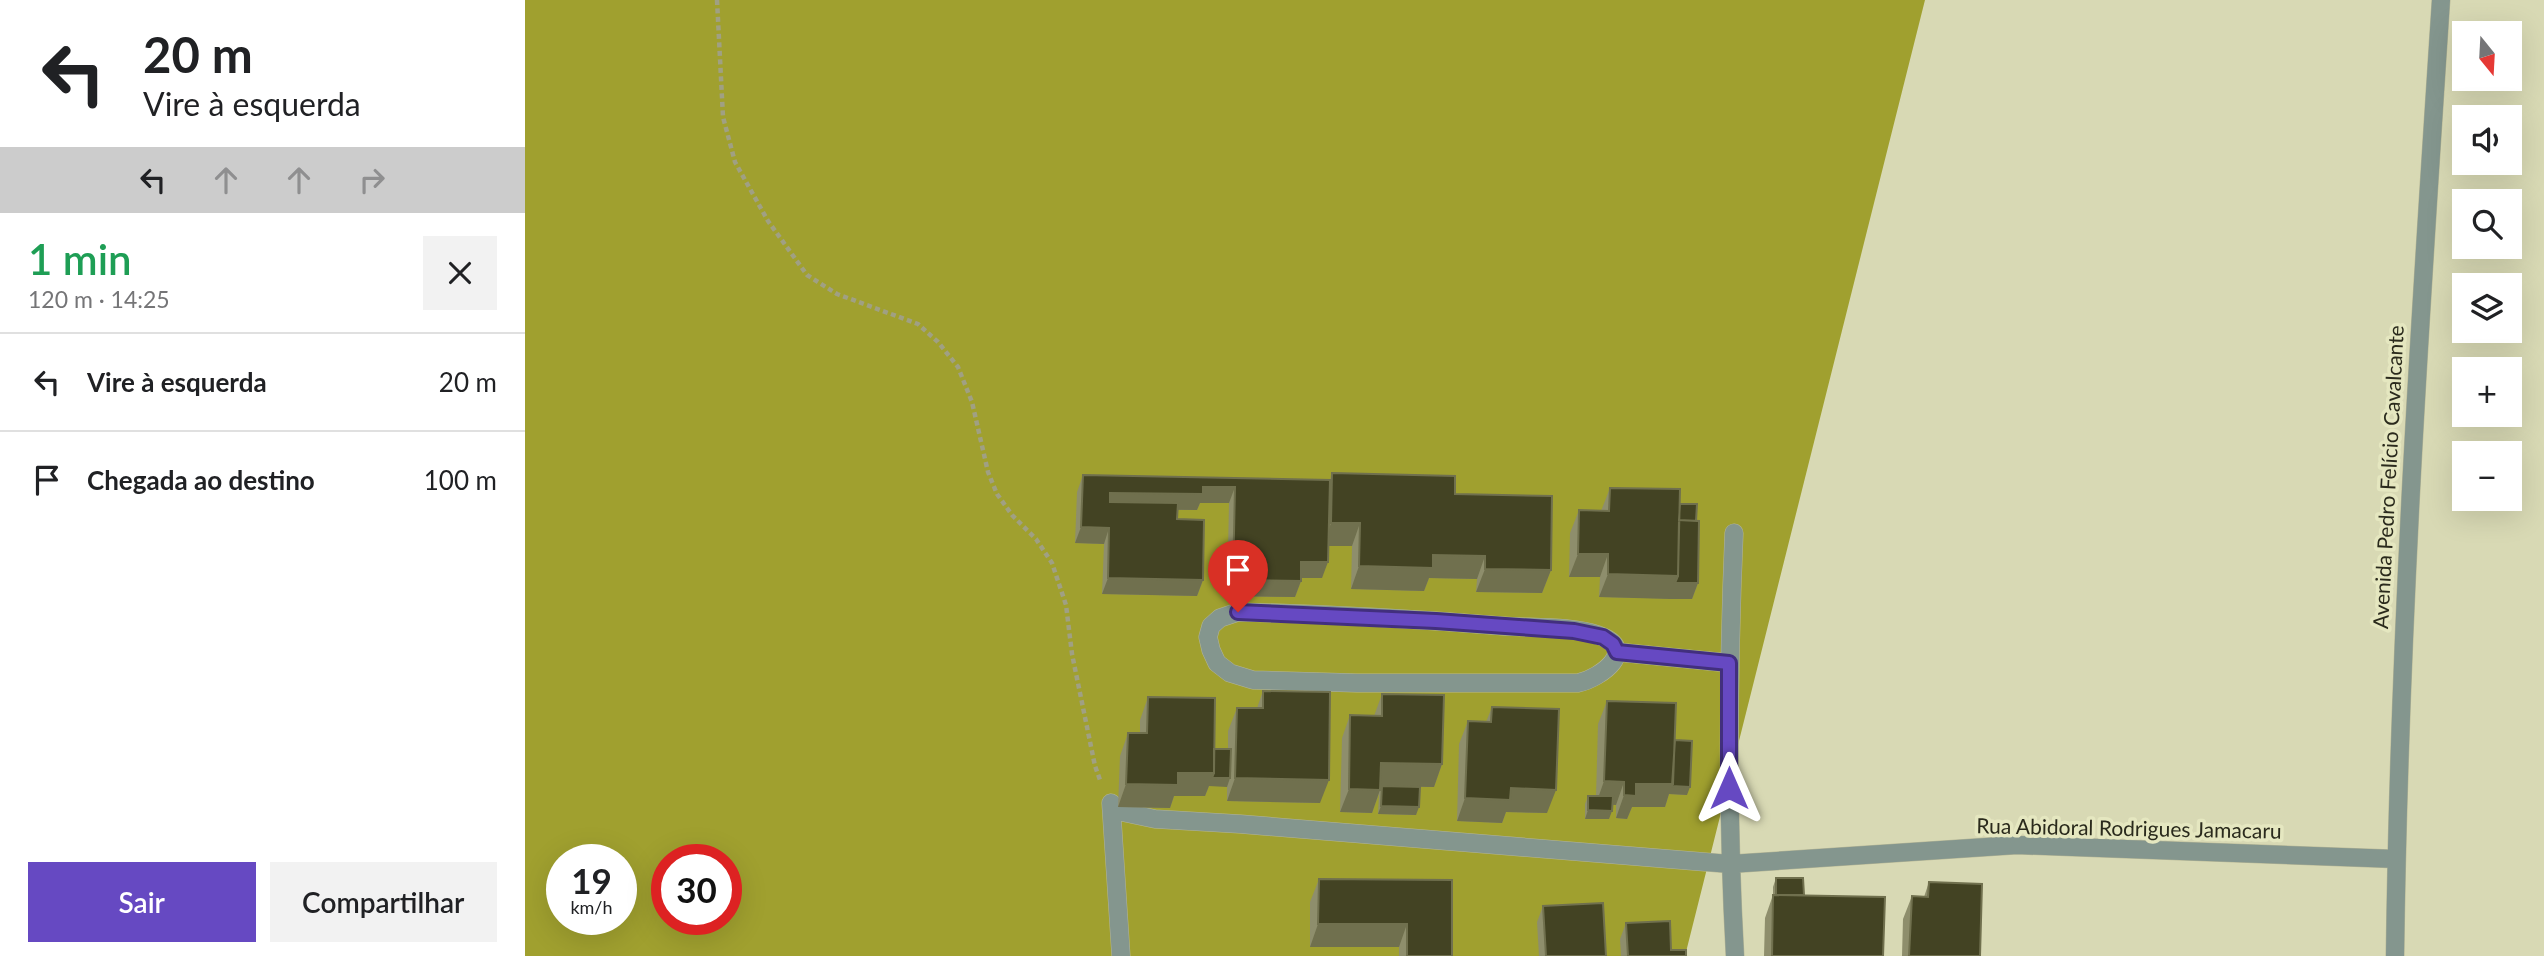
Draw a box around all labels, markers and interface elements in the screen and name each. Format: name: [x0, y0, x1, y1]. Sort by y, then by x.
north arrow: [2452, 21, 2522, 91]
map controls: [2452, 21, 2522, 511]
text: 20 m: [143, 25, 253, 83]
icon: left: [28, 28, 119, 119]
text: Vire à esquerda: [143, 84, 361, 123]
button: sound: [2452, 105, 2522, 175]
icon: left: [134, 161, 172, 199]
icon: ahead: [207, 161, 245, 199]
icon: ahead: [280, 161, 318, 199]
icon: right: [353, 161, 391, 199]
button: search: [2452, 189, 2522, 259]
text: 1 min: [28, 234, 132, 284]
button: close: [423, 236, 497, 310]
button: layers: [2452, 273, 2522, 343]
text: 120 m · 14:25: [28, 285, 170, 313]
street label: Avenida Pedro Felício Cavalcante: [2367, 324, 2408, 629]
button: +: [2452, 357, 2522, 427]
icon: left: [28, 363, 66, 401]
text: Vire à esquerda: [87, 366, 267, 398]
text: 20 m: [439, 366, 497, 398]
button: −: [2452, 441, 2522, 511]
icon: arrive: [28, 461, 66, 499]
text: Chegada ao destino: [87, 464, 315, 496]
text: 100 m: [424, 464, 497, 496]
pin: [1208, 540, 1268, 612]
icon: arrive: [1219, 551, 1257, 589]
position arrow: [1692, 751, 1766, 825]
street label: Rua Abidoral Rodrigues Jamacaru: [1976, 812, 2282, 843]
speed limit sign: 30: [651, 844, 742, 935]
text: 19: [571, 859, 612, 901]
button: Sair: [28, 862, 256, 942]
button: Compartilhar: [270, 862, 497, 942]
text: km/h: [570, 896, 613, 918]

